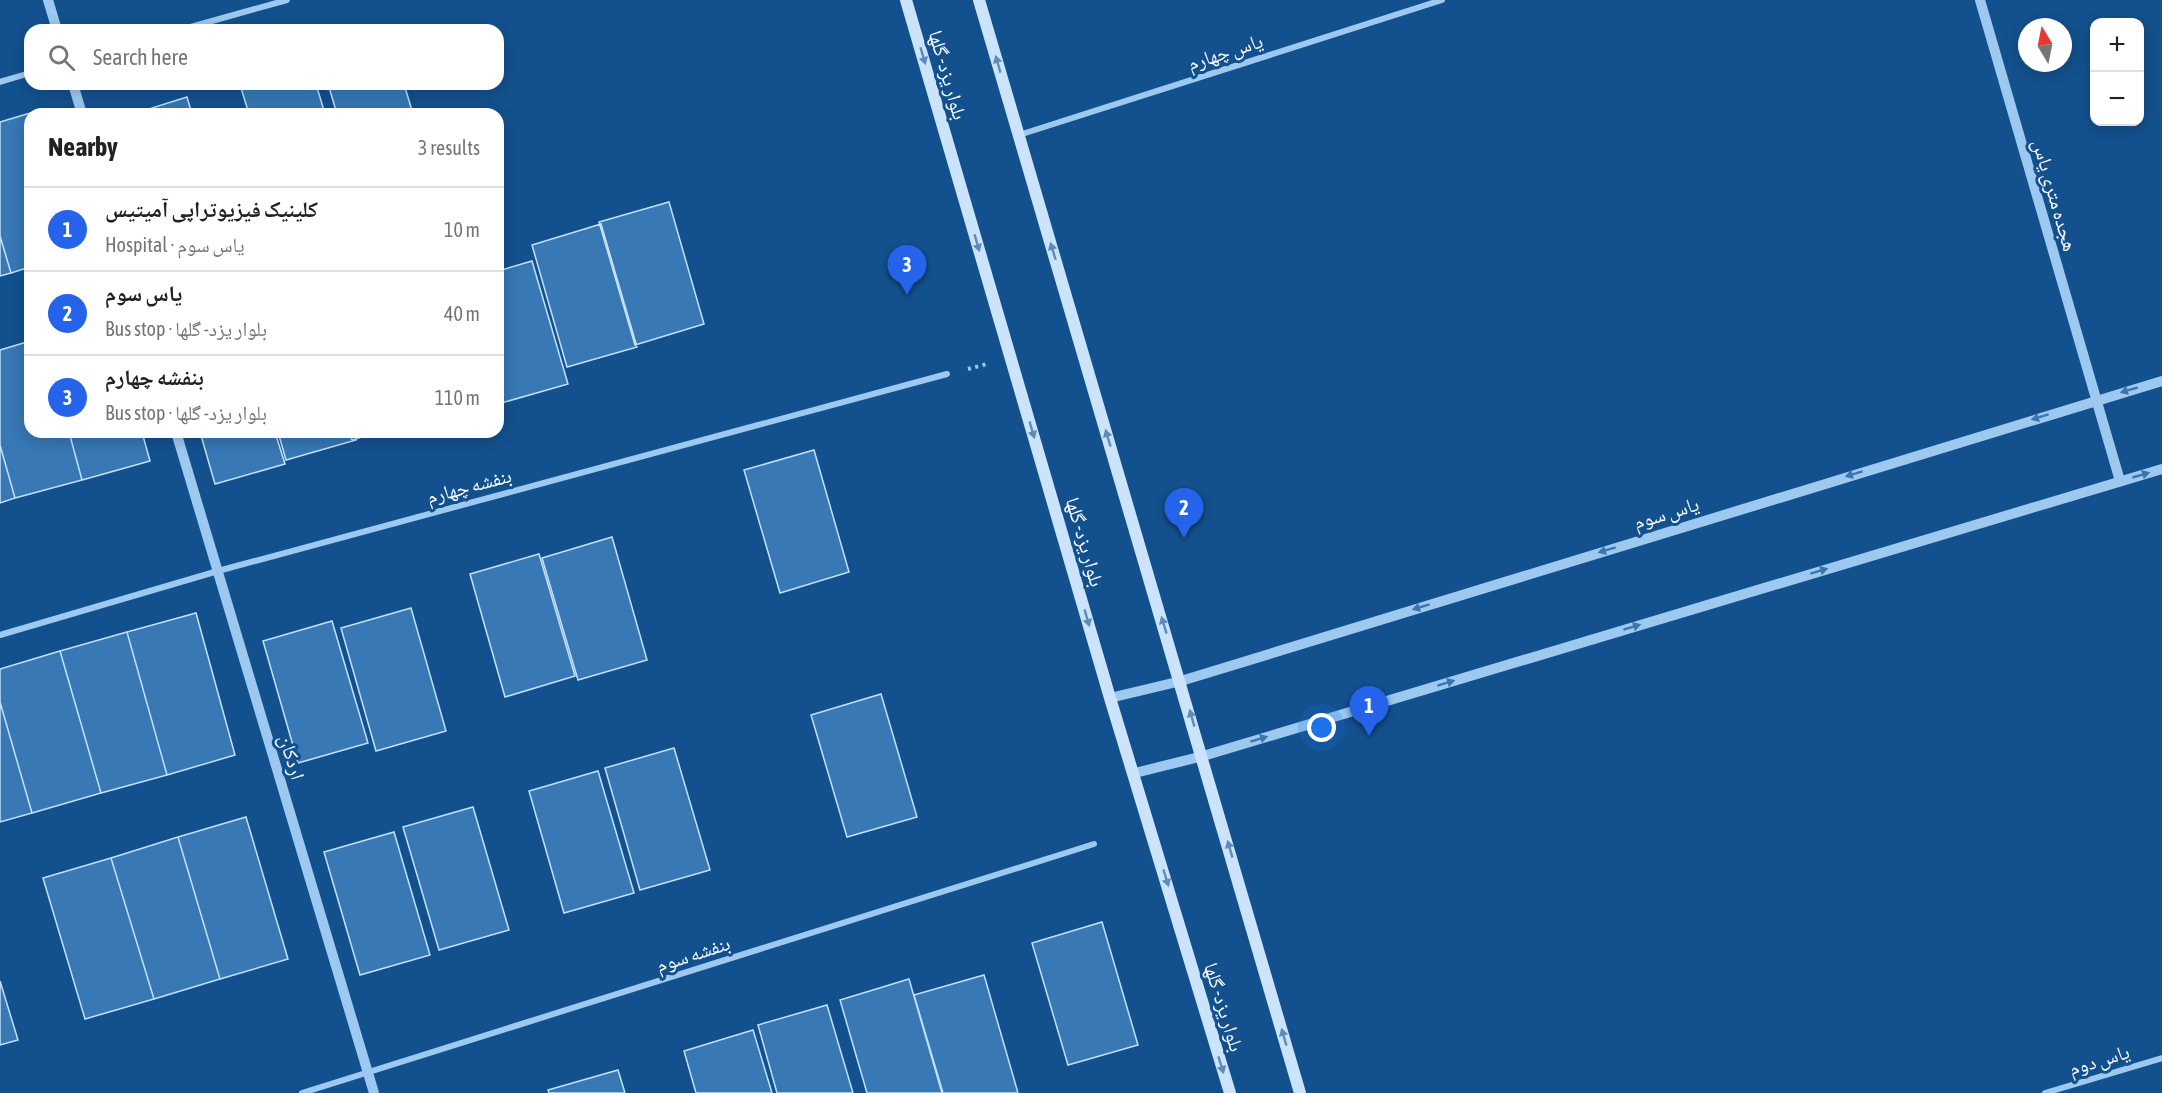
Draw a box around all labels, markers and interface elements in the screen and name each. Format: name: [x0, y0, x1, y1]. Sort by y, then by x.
north arrow: [2018, 18, 2072, 72]
map controls: [2090, 18, 2144, 126]
button: +: [2090, 18, 2144, 72]
search box: [24, 24, 504, 90]
street label: بلوار یزد- گلها: [924, 28, 972, 122]
street label: یاس چهارم: [1184, 29, 1266, 77]
icon: search: [45, 41, 78, 74]
text: Search here: [93, 44, 188, 70]
one-way arrow: [918, 47, 928, 65]
one-way arrow: [993, 55, 1002, 73]
button: −: [2090, 72, 2144, 126]
text: Nearby: [48, 132, 118, 162]
text: 3 results: [418, 136, 480, 159]
street label: هجده متری یاس: [2028, 136, 2082, 254]
text: کلینیک فیزیوتراپی آمیتیس: [105, 196, 318, 222]
text: 1: [63, 218, 72, 241]
text: 10 m: [444, 218, 480, 241]
text: Hospital · یاس سوم: [105, 233, 245, 256]
one-way arrow: [973, 234, 982, 252]
one-way arrow: [1048, 242, 1057, 260]
pin: 3: [888, 246, 926, 295]
text: یاس سوم: [105, 280, 182, 306]
text: 2: [63, 302, 72, 325]
text: 40 m: [444, 302, 480, 325]
text: Bus stop · بلوار یزد- گلها: [105, 317, 267, 340]
text: بنفشه چهارم: [105, 364, 204, 390]
text: 3: [63, 386, 72, 409]
text: 110 m: [435, 386, 480, 409]
one-way arrow: [2120, 386, 2138, 396]
text: Bus stop · بلوار یزد- گلها: [105, 401, 267, 424]
one-way arrow: [2031, 413, 2049, 422]
one-way arrow: [1028, 422, 1037, 440]
one-way arrow: [1103, 429, 1112, 447]
street label: بنفشه چهارم: [424, 463, 515, 511]
one-way arrow: [1845, 470, 1863, 480]
one-way arrow: [2132, 470, 2150, 479]
pin: 2: [1164, 488, 1204, 538]
street label: یاس سوم: [1630, 492, 1702, 536]
street label: بلوار یزد- گلها: [1061, 495, 1109, 589]
one-way arrow: [1598, 546, 1616, 555]
one-way arrow: [1810, 566, 1828, 575]
one-way arrow: [1412, 603, 1430, 612]
one-way arrow: [1083, 609, 1092, 627]
one-way arrow: [1159, 616, 1168, 634]
one-way arrow: [1623, 622, 1641, 631]
one-way arrow: [1437, 678, 1455, 687]
pin: 1: [1350, 686, 1388, 736]
one-way arrow: [1187, 709, 1196, 727]
your location: [1307, 713, 1336, 742]
street label: اردکان: [274, 732, 310, 782]
one-way arrow: [1250, 734, 1268, 743]
one-way arrow: [1225, 840, 1234, 858]
one-way arrow: [1162, 869, 1171, 887]
street label: بنفشه سوم: [653, 931, 734, 979]
street label: بلوار یزد- گلها: [1199, 960, 1249, 1054]
one-way arrow: [1279, 1028, 1288, 1046]
street label: یاس دوم: [2066, 1039, 2133, 1083]
one-way arrow: [1217, 1056, 1226, 1074]

